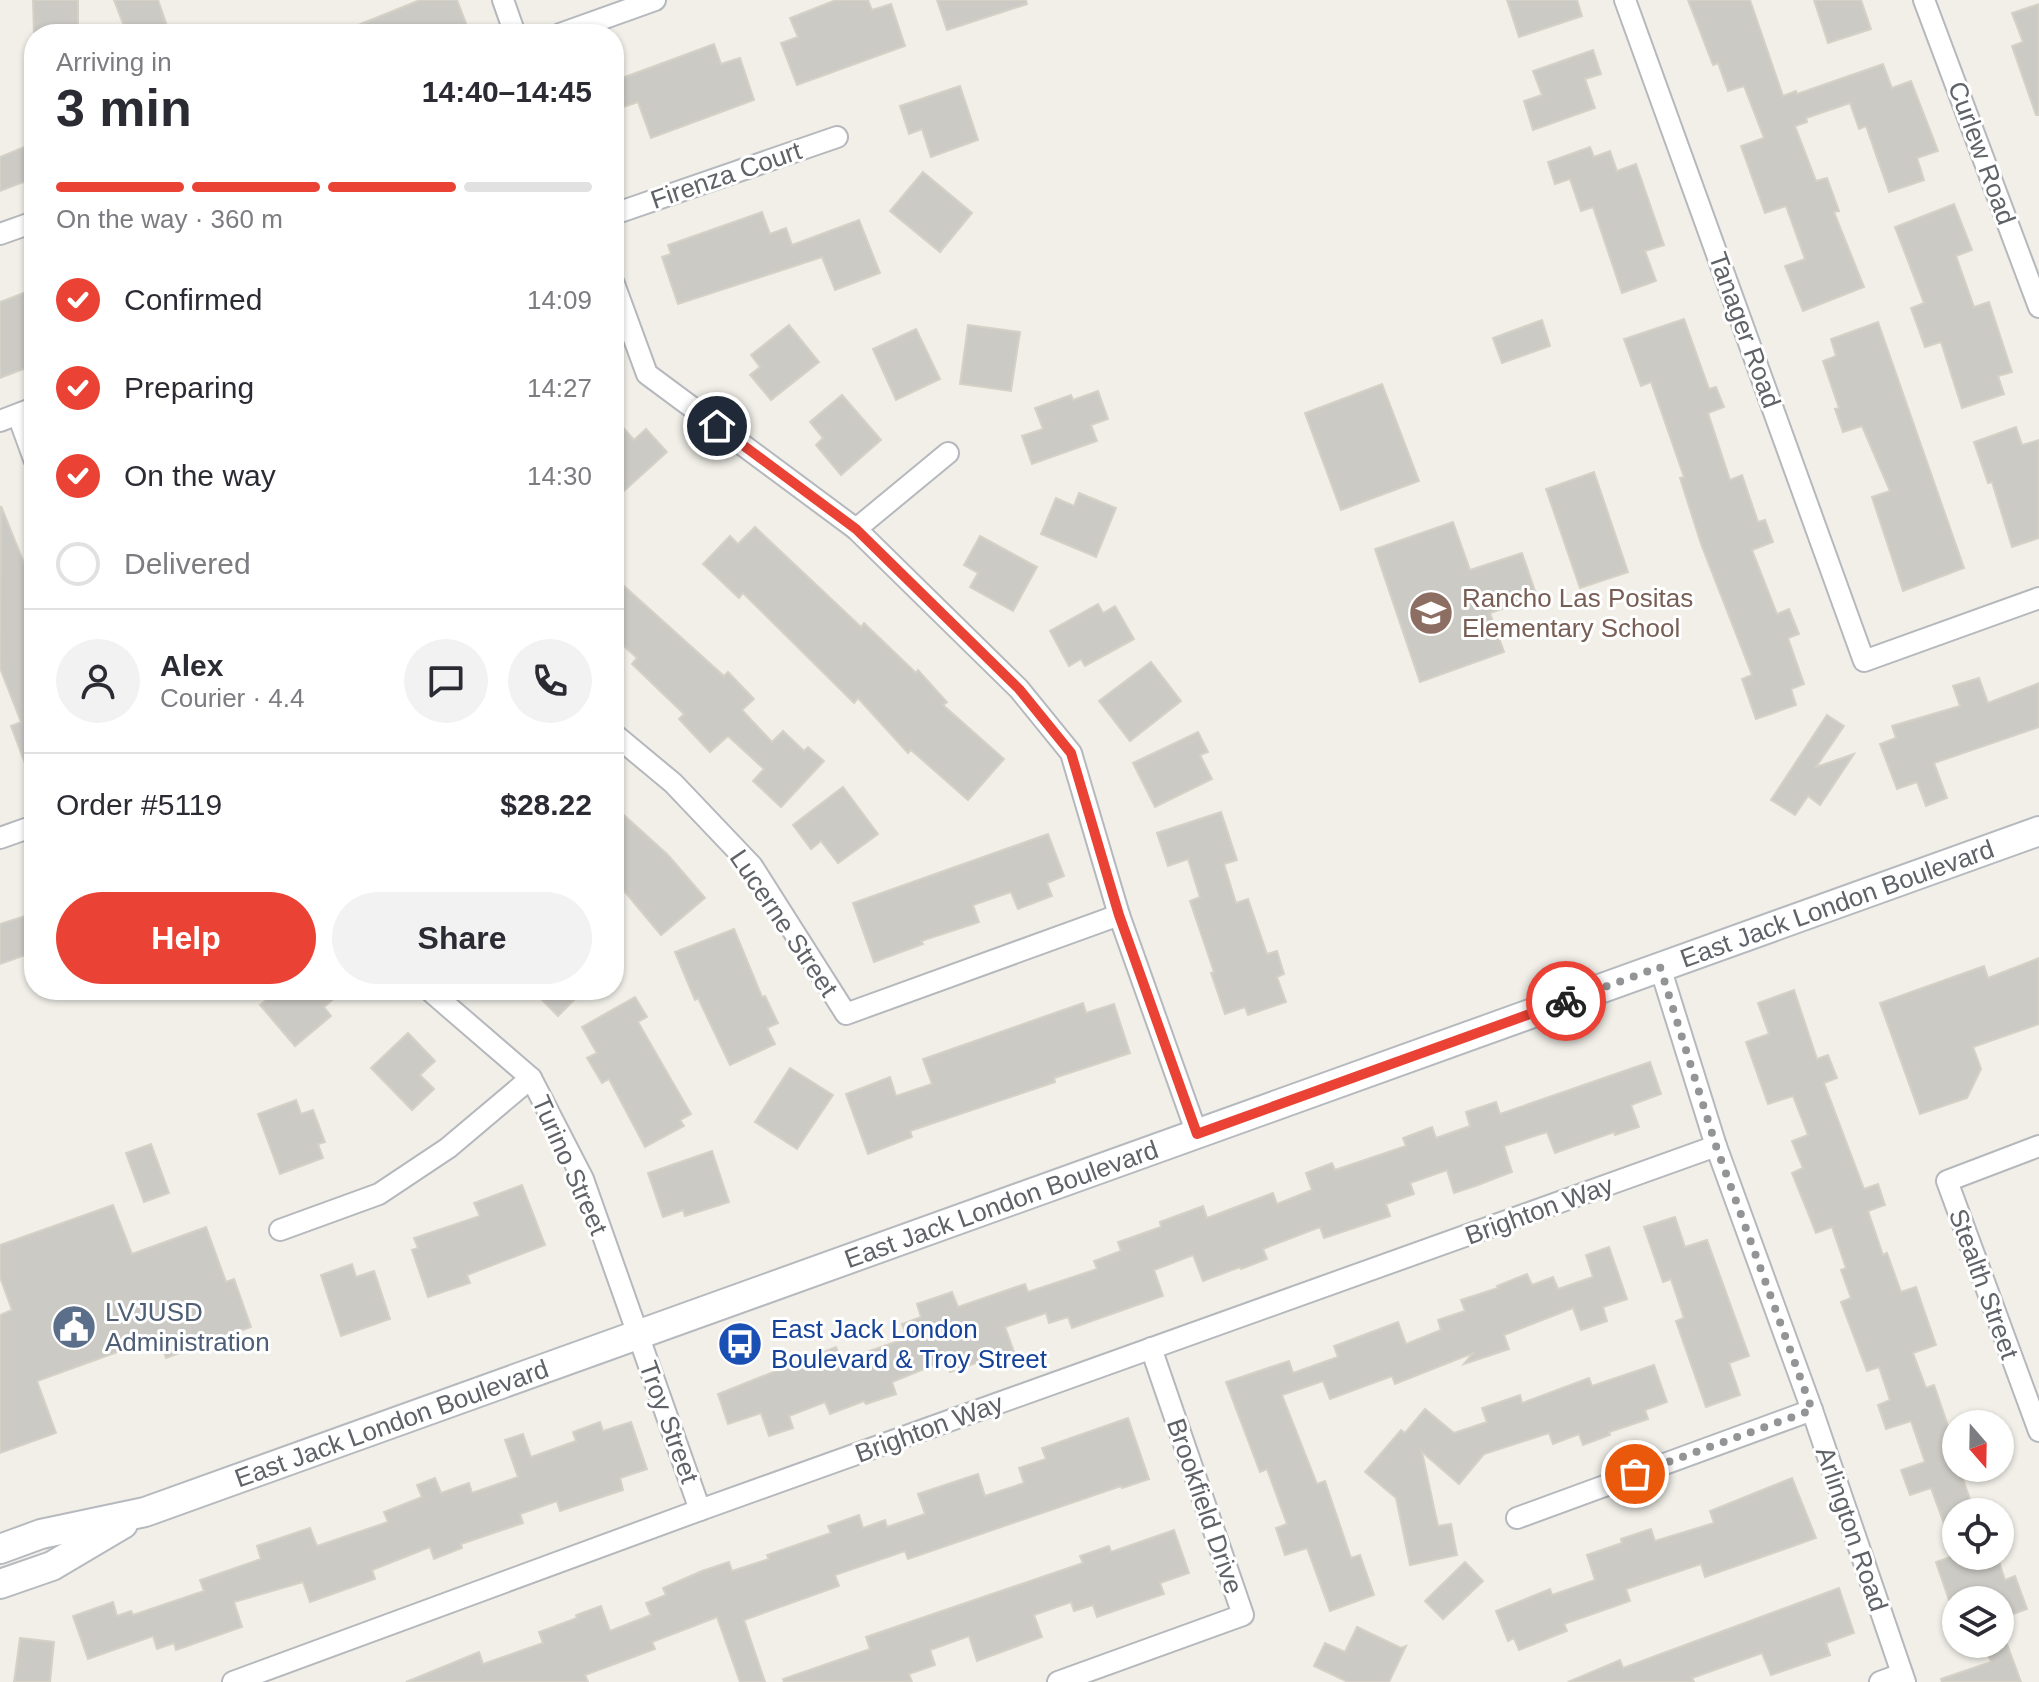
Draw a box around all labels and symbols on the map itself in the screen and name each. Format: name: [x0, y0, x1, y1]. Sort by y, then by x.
street label: Curlew Road: [1942, 77, 2022, 229]
street label: Firenza Court: [647, 135, 806, 215]
street label: Tanager Road: [1703, 248, 1787, 412]
pin: [683, 392, 751, 460]
place label: Rancho Las Positas Elementary School: [1462, 583, 1693, 643]
school or university icon: Rancho Las Positas Elementary School: [1407, 589, 1455, 637]
street label: East Jack London Boulevard: [1676, 833, 1998, 974]
street label: Lucerne Street: [724, 844, 845, 1003]
courier: [1526, 961, 1606, 1041]
street label: Turino Street: [526, 1091, 614, 1240]
street label: East Jack London Boulevard: [840, 1134, 1162, 1274]
street label: Brighton Way: [1461, 1169, 1617, 1251]
street label: Stealth Street: [1943, 1205, 2025, 1364]
place label: LVJUSD Administration: [105, 1297, 270, 1357]
public building icon: LVJUSD Administration: [50, 1303, 98, 1351]
place label: East Jack London Boulevard & Troy Street: [771, 1314, 1048, 1374]
bus stop icon: East Jack London Boulevard & Troy Street: [716, 1320, 764, 1368]
street label: East Jack London Boulevard: [231, 1353, 552, 1493]
street label: Troy Street: [633, 1357, 705, 1488]
street label: Brighton Way: [851, 1387, 1007, 1469]
north arrow: [1942, 1410, 2014, 1482]
street label: Brookfield Drive: [1161, 1414, 1249, 1598]
pin: [1601, 1440, 1669, 1508]
street label: Arlington Road: [1810, 1443, 1894, 1615]

